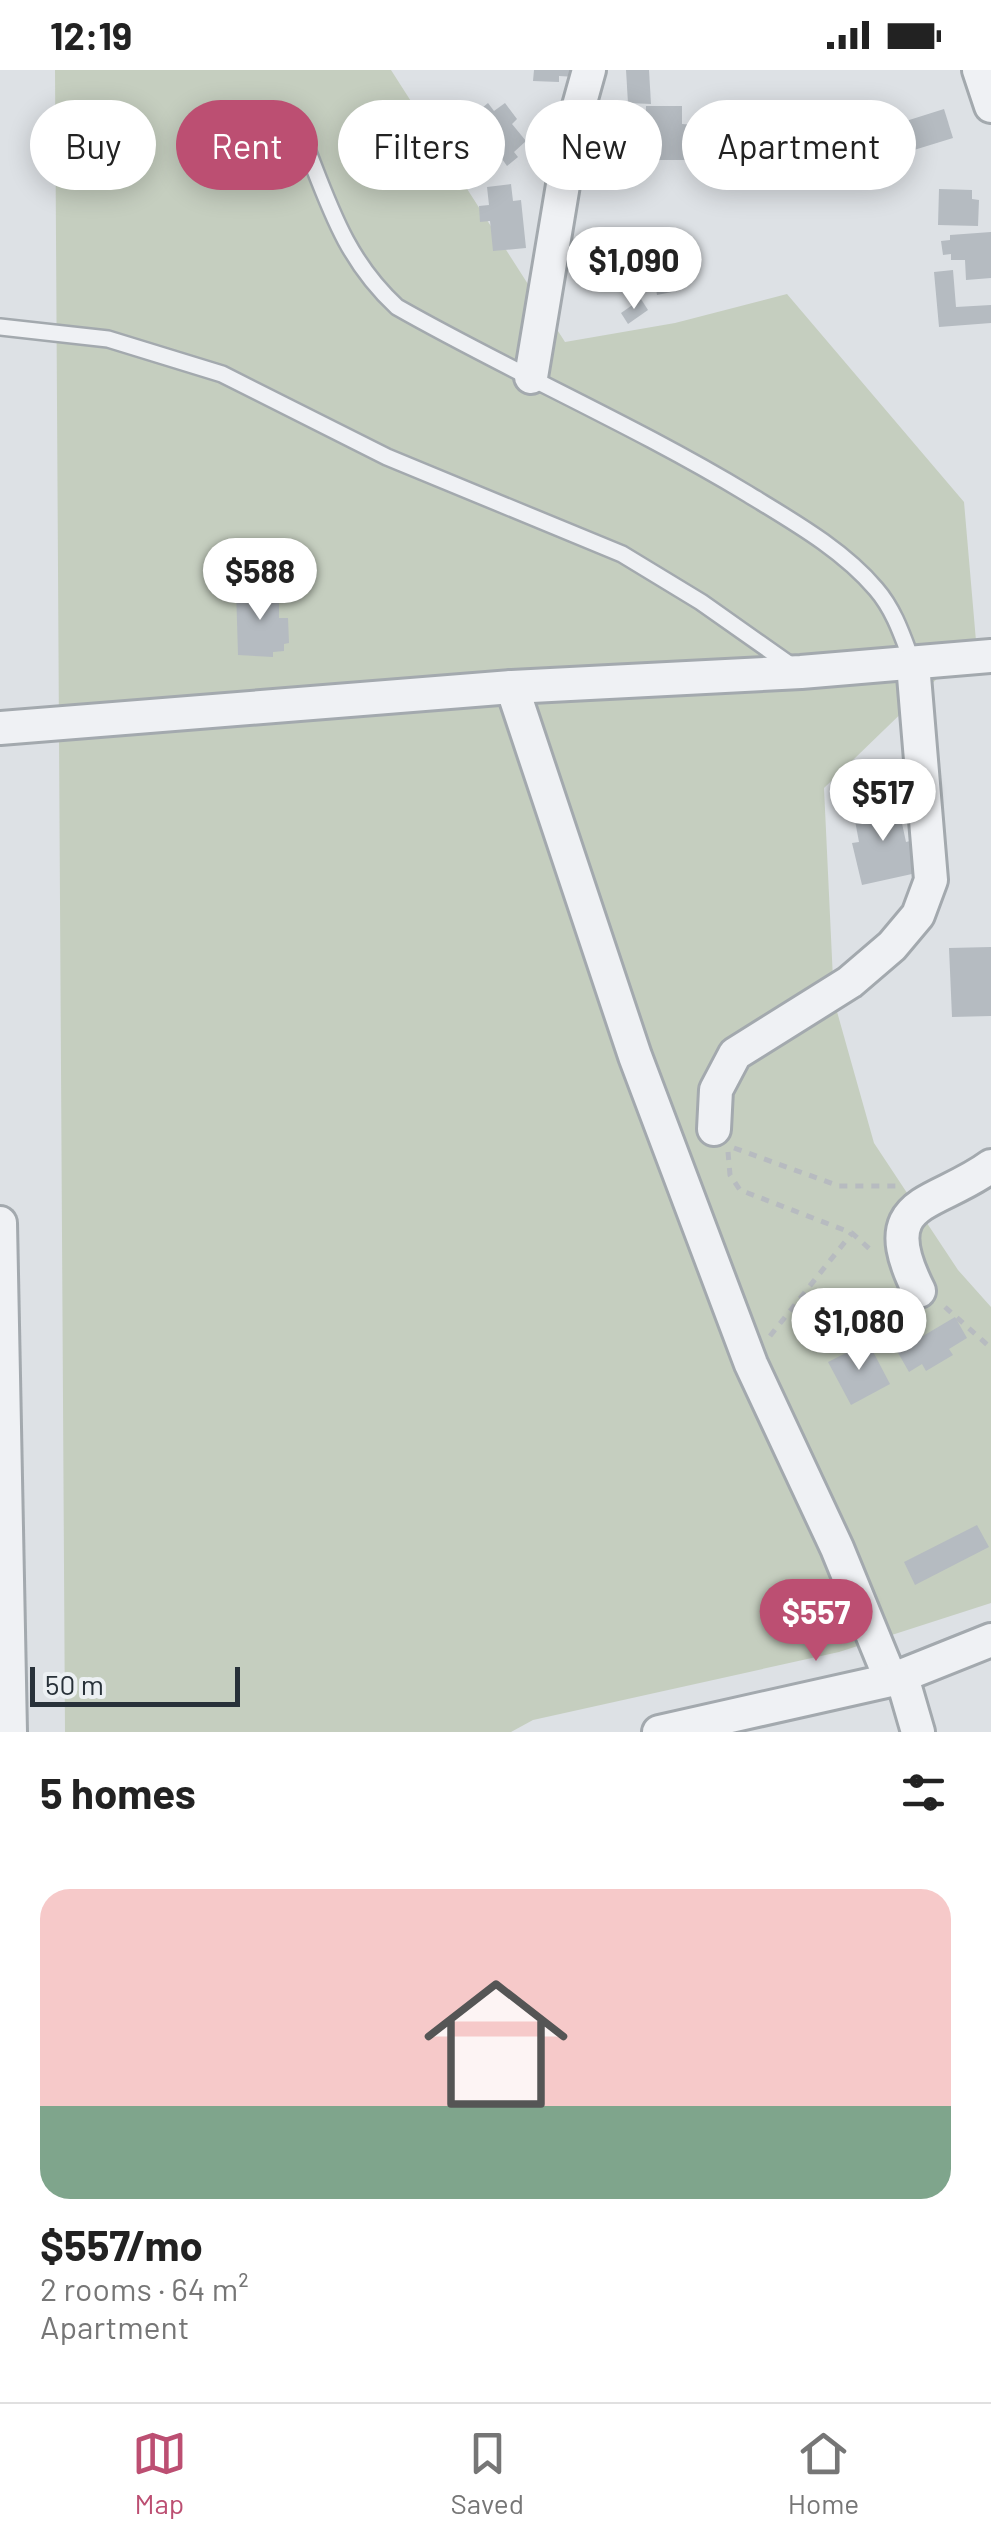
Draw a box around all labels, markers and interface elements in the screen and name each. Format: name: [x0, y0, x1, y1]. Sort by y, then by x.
text: 12:19: [50, 12, 132, 58]
chip: Buy: [30, 100, 156, 190]
chip: Rent: [176, 100, 318, 190]
chip: Filters: [338, 100, 505, 190]
chip: New: [525, 100, 662, 190]
chip: Apartment: [682, 100, 916, 190]
pin: $1,090: [553, 227, 715, 312]
text: $1,090: [589, 240, 679, 278]
pin: $588: [201, 538, 319, 623]
text: $588: [225, 551, 295, 589]
pin: $517: [824, 759, 942, 844]
text: $517: [852, 772, 914, 810]
pin: $1,080: [778, 1288, 940, 1373]
text: $1,080: [813, 1301, 905, 1339]
pin: $557: [757, 1579, 875, 1664]
text: $557: [782, 1592, 850, 1630]
scale bar: [30, 1662, 240, 1706]
text: 50 m: [45, 1667, 104, 1701]
icon: filters: [896, 1765, 951, 1820]
text: 5 homes: [40, 1767, 196, 1817]
icon: home: [406, 1954, 586, 2134]
text: $557/mo: [40, 2219, 203, 2269]
text: 2 rooms · 64 m²: [40, 2269, 249, 2307]
text: Apartment: [40, 2307, 189, 2345]
tab: Map: [132, 2426, 187, 2520]
tab: Saved: [451, 2426, 524, 2520]
tab: Home: [788, 2426, 859, 2520]

